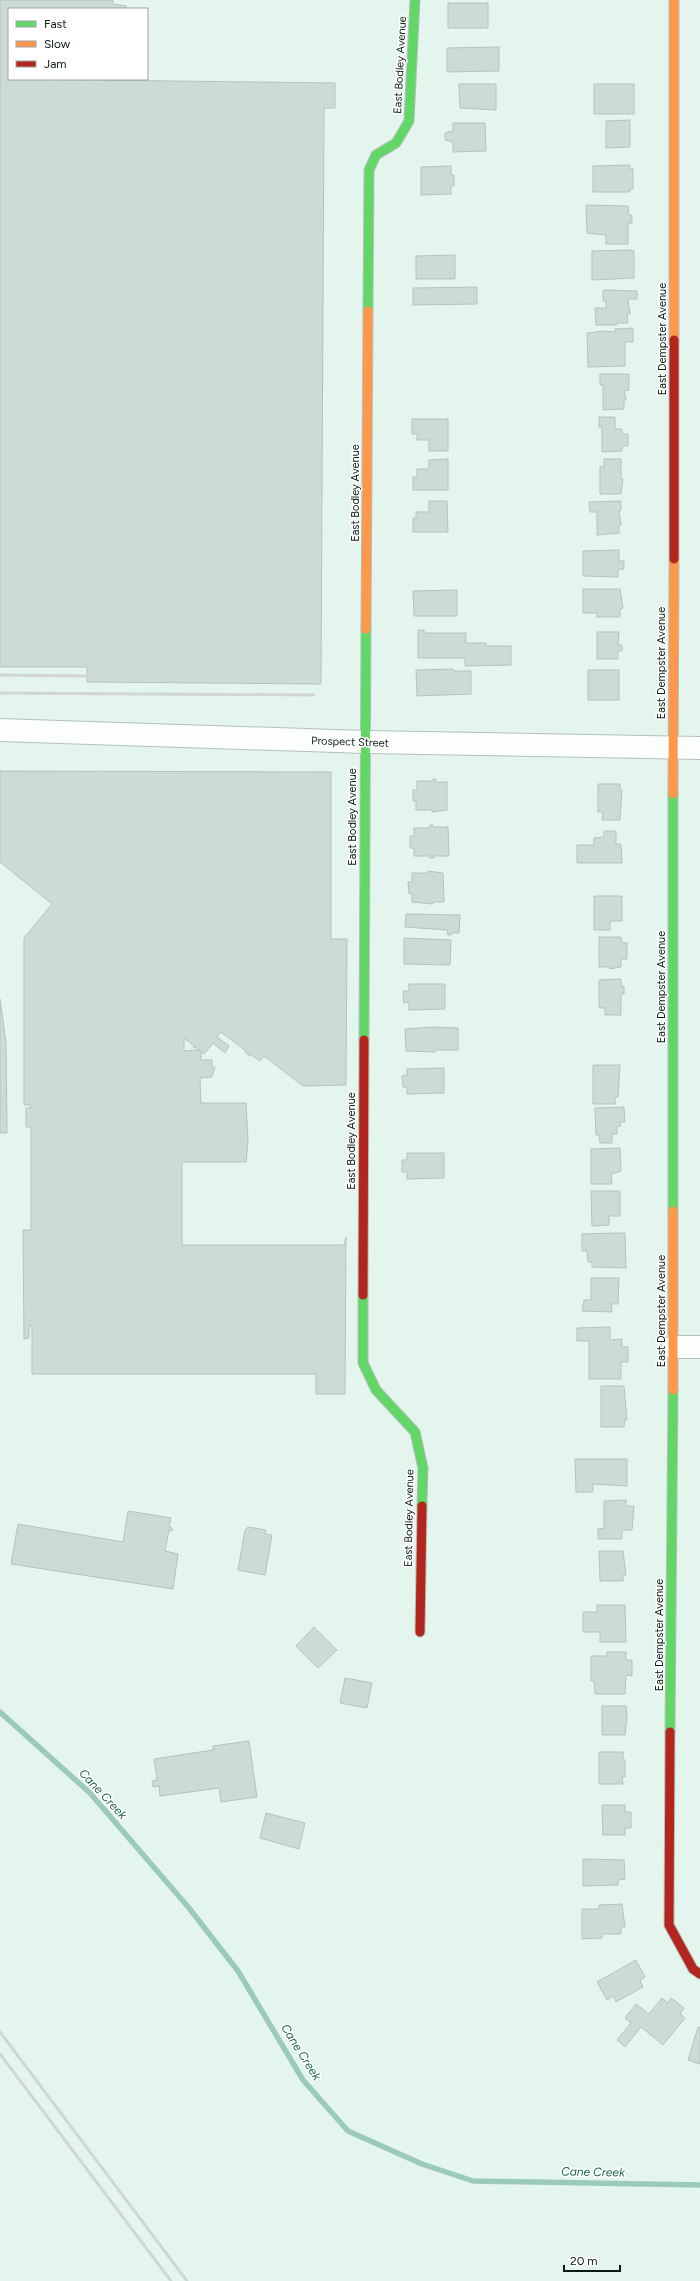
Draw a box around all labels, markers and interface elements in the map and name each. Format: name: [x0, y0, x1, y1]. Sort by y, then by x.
legend: [8, 8, 148, 80]
street label: East Bodley Avenue: [391, 16, 409, 114]
text: Fast: [44, 17, 67, 31]
text: Slow: [44, 37, 71, 51]
text: Jam: [44, 57, 67, 71]
street label: East Dempster Avenue: [656, 283, 669, 395]
street label: East Bodley Avenue: [349, 444, 362, 542]
street label: East Dempster Avenue: [655, 607, 668, 719]
street label: Prospect Street: [311, 734, 389, 750]
street label: East Bodley Avenue: [346, 768, 359, 866]
street label: East Dempster Avenue: [655, 931, 668, 1043]
street label: East Bodley Avenue: [345, 1092, 358, 1190]
street label: East Dempster Avenue: [655, 1255, 668, 1367]
street label: East Bodley Avenue: [402, 1469, 416, 1567]
street label: East Dempster Avenue: [653, 1579, 666, 1691]
water label: Cane Creek: [76, 1766, 131, 1823]
water label: Cane Creek: [278, 2021, 324, 2084]
water label: Cane Creek: [561, 2164, 626, 2180]
scale bar: [564, 2247, 620, 2273]
text: 20 m: [570, 2254, 598, 2268]

